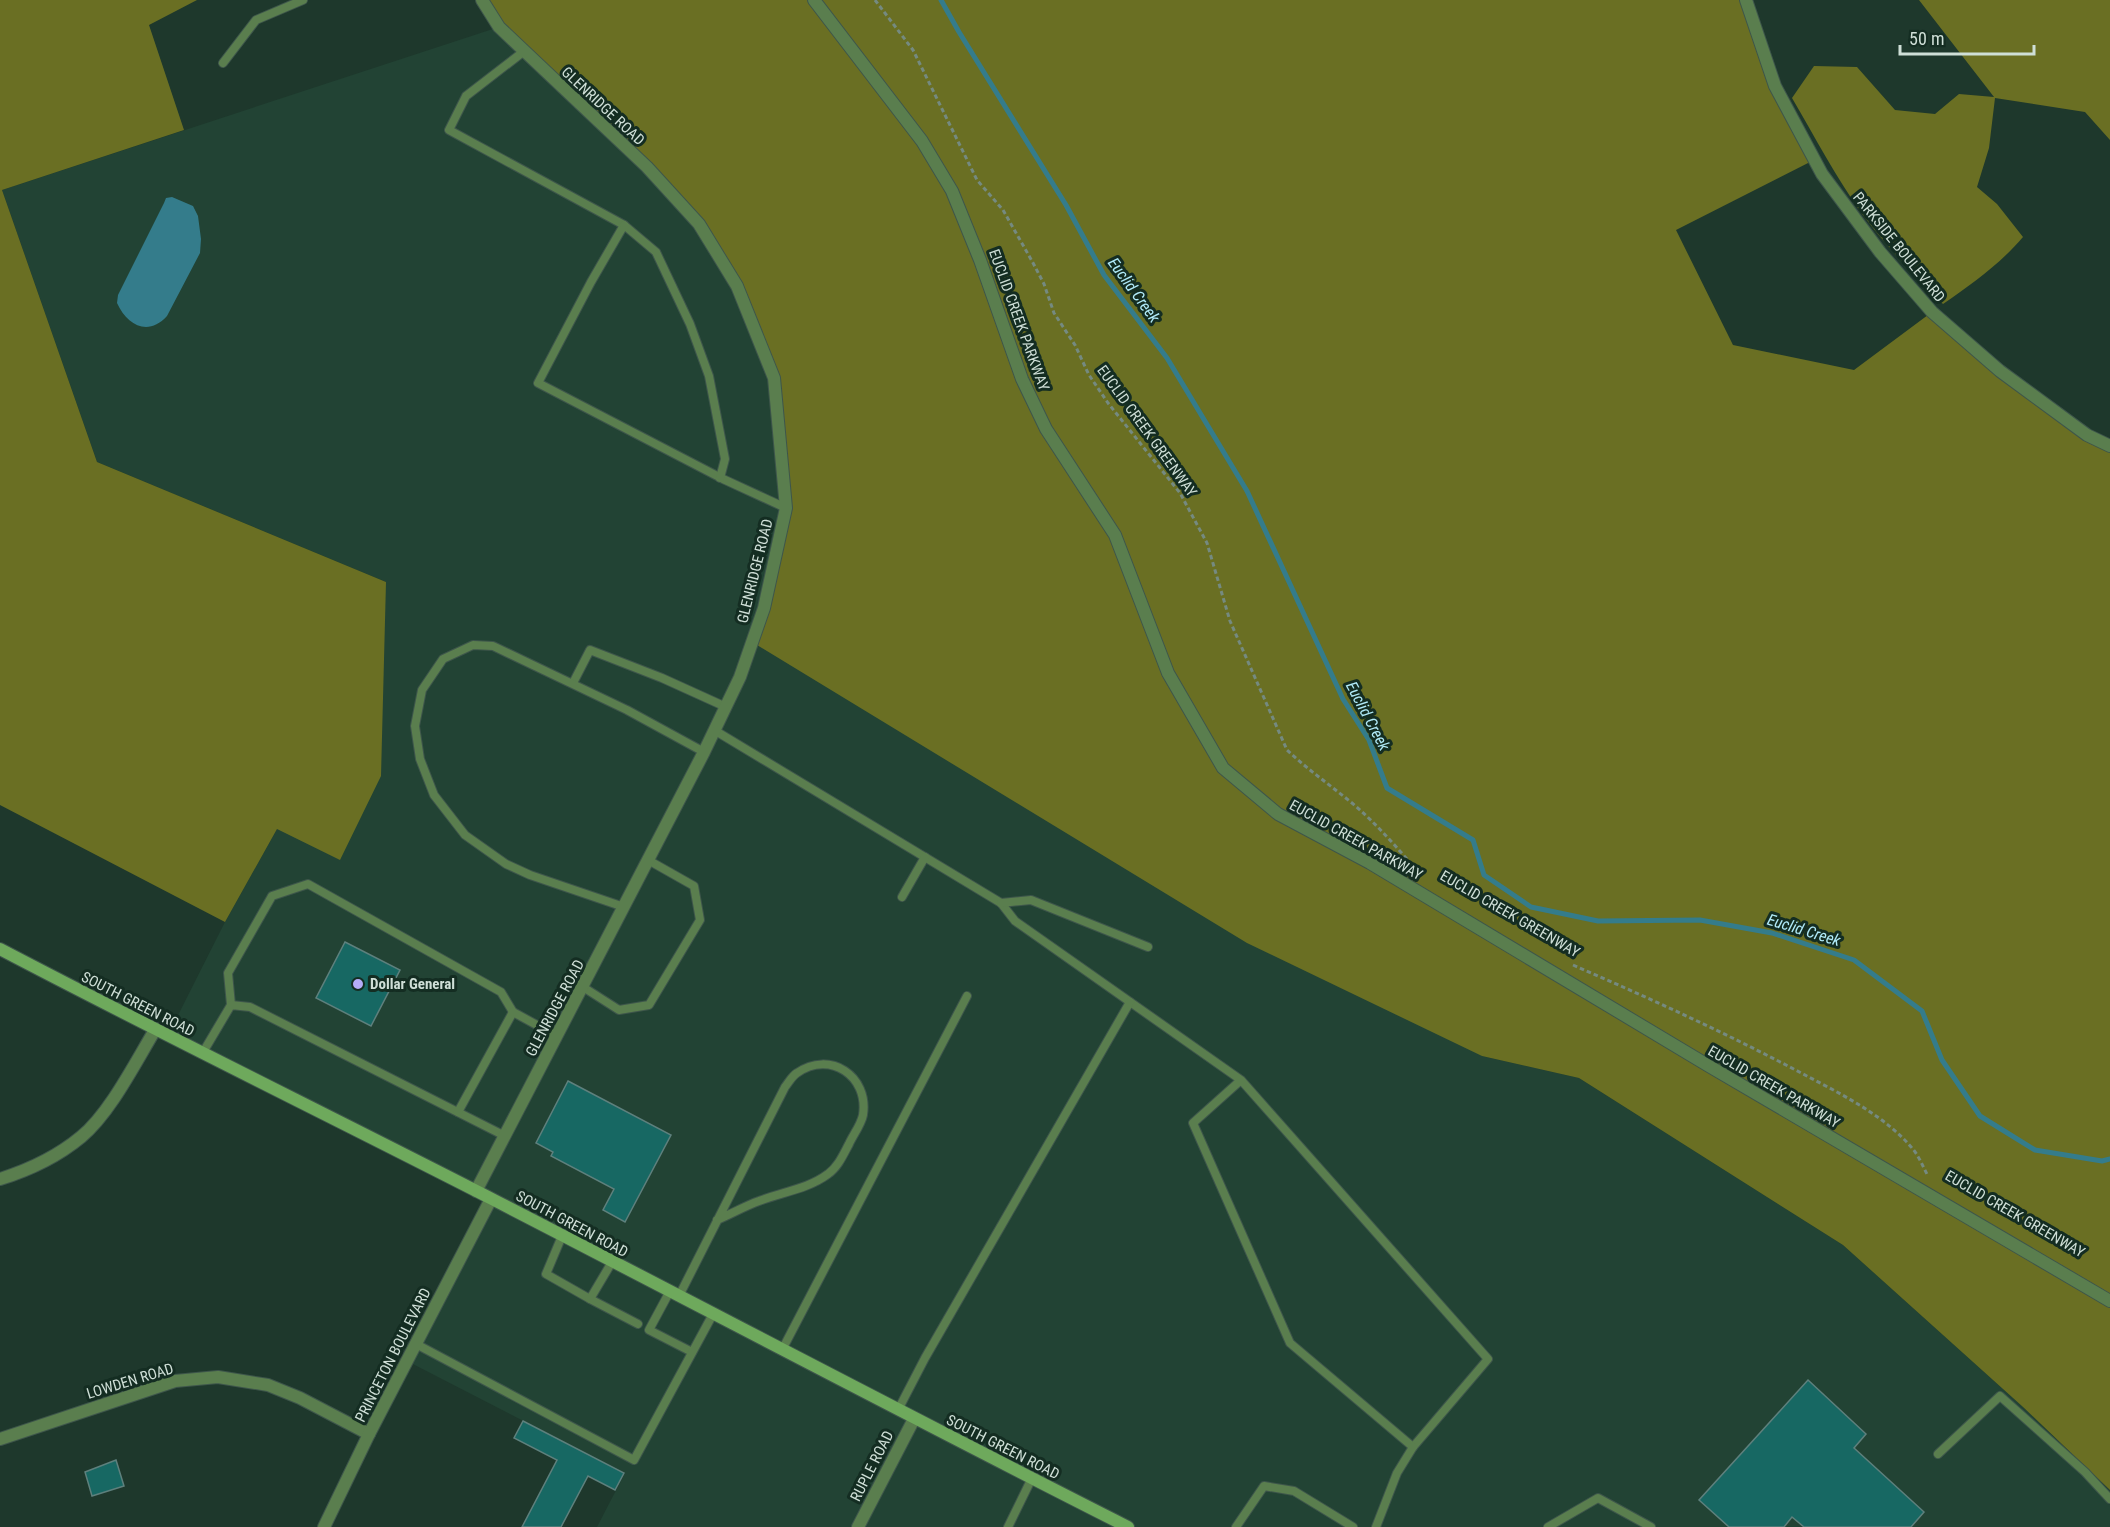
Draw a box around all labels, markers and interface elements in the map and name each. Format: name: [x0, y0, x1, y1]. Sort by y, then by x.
scale bar: [1900, 18, 2034, 56]
text: 50 m: [1909, 28, 1944, 49]
street label: GLENRIDGE ROAD: [558, 63, 648, 149]
street label: PARKSIDE BOULEVARD: [1849, 188, 1949, 306]
street label: EUCLID CREEK PARKWAY: [985, 247, 1053, 393]
water label: Euclid Creek: [1104, 254, 1165, 327]
street label: EUCLID CREEK GREENWAY: [1093, 362, 1201, 500]
street label: GLENRIDGE ROAD: [733, 517, 777, 625]
water label: Euclid Creek: [1342, 678, 1395, 755]
street label: EUCLID CREEK PARKWAY: [1286, 796, 1426, 884]
street label: EUCLID CREEK GREENWAY: [1437, 867, 1583, 961]
water label: Euclid Creek: [1765, 910, 1844, 950]
street label: GLENRIDGE ROAD: [522, 957, 588, 1059]
street label: SOUTH GREEN ROAD: [79, 968, 197, 1040]
place label: Dollar General: [370, 975, 455, 993]
marker: Dollar General: [351, 977, 365, 991]
street label: EUCLID CREEK PARKWAY: [1705, 1042, 1843, 1132]
street label: EUCLID CREEK GREENWAY: [1942, 1167, 2088, 1261]
street label: SOUTH GREEN ROAD: [513, 1187, 631, 1261]
street label: PRINCETON BOULEVARD: [351, 1285, 435, 1425]
street label: LOWDEN ROAD: [84, 1359, 176, 1403]
street label: SOUTH GREEN ROAD: [944, 1411, 1062, 1483]
street label: RUPLE ROAD: [847, 1428, 897, 1504]

